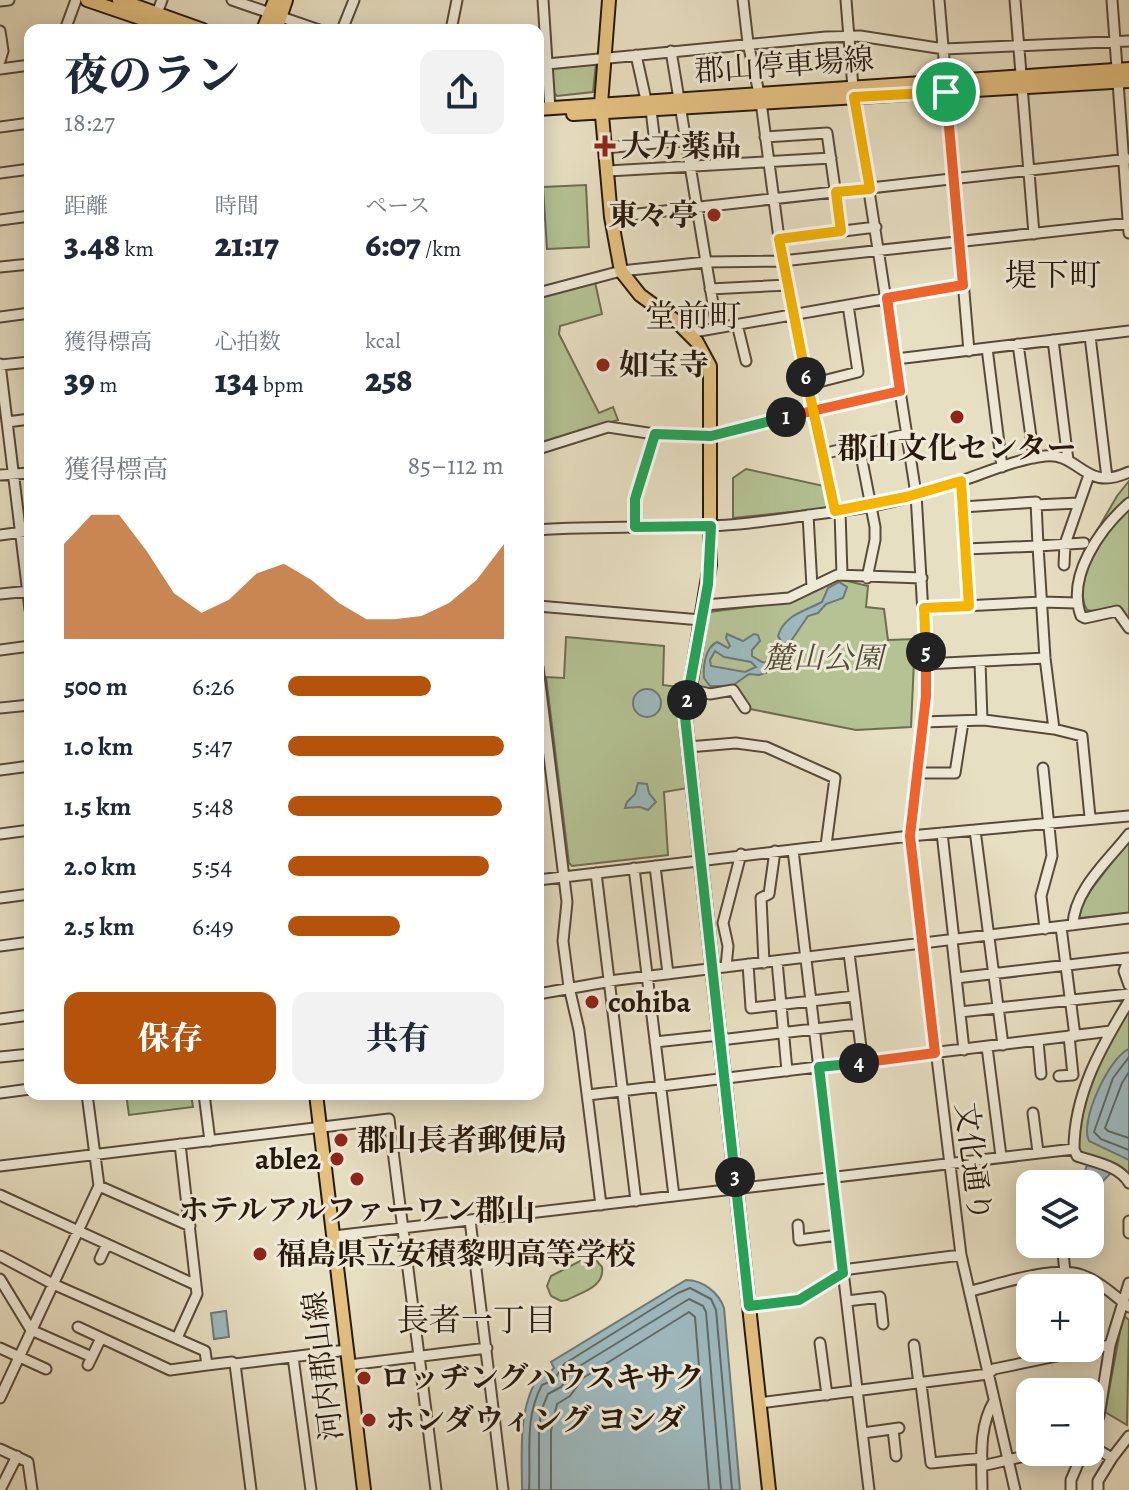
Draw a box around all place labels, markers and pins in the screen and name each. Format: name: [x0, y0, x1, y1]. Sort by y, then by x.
pin: [912, 58, 980, 126]
place label: 大方薬品: [621, 126, 741, 166]
marker: 大方薬品: [596, 137, 614, 155]
place label: 東々亭: [608, 195, 698, 235]
marker: 東々亭: [705, 206, 723, 224]
place label: 如宝寺: [619, 345, 709, 385]
marker: 如宝寺: [594, 356, 612, 374]
pin: 6: [786, 357, 826, 397]
pin: 1: [766, 397, 806, 437]
marker: 郡山文化センター: [948, 408, 966, 426]
place label: 郡山文化センター: [838, 428, 1076, 468]
pin: 5: [906, 632, 946, 672]
pin: 2: [667, 680, 707, 720]
place label: cohiba: [608, 982, 691, 1022]
marker: cohiba: [583, 993, 601, 1011]
pin: 4: [839, 1043, 879, 1083]
place label: 郡山長者郵便局: [357, 1120, 567, 1160]
marker: 郡山長者郵便局: [332, 1131, 350, 1149]
place label: able2: [255, 1139, 322, 1179]
marker: able2: [328, 1150, 346, 1168]
pin: 3: [715, 1157, 755, 1197]
marker: ホテルアルファーワン郡山: [348, 1170, 366, 1188]
place label: ホテルアルファーワン郡山: [179, 1190, 535, 1230]
place label: 福島県立安積黎明高等学校: [276, 1234, 636, 1274]
marker: 福島県立安積黎明高等学校: [251, 1245, 269, 1263]
place label: ロッヂングハウスキサク: [380, 1358, 704, 1398]
marker: ロッヂングハウスキサク: [355, 1369, 373, 1387]
place label: ホンダウィング ヨシダ: [385, 1400, 685, 1440]
marker: ホンダウィング ヨシダ: [360, 1411, 378, 1429]

